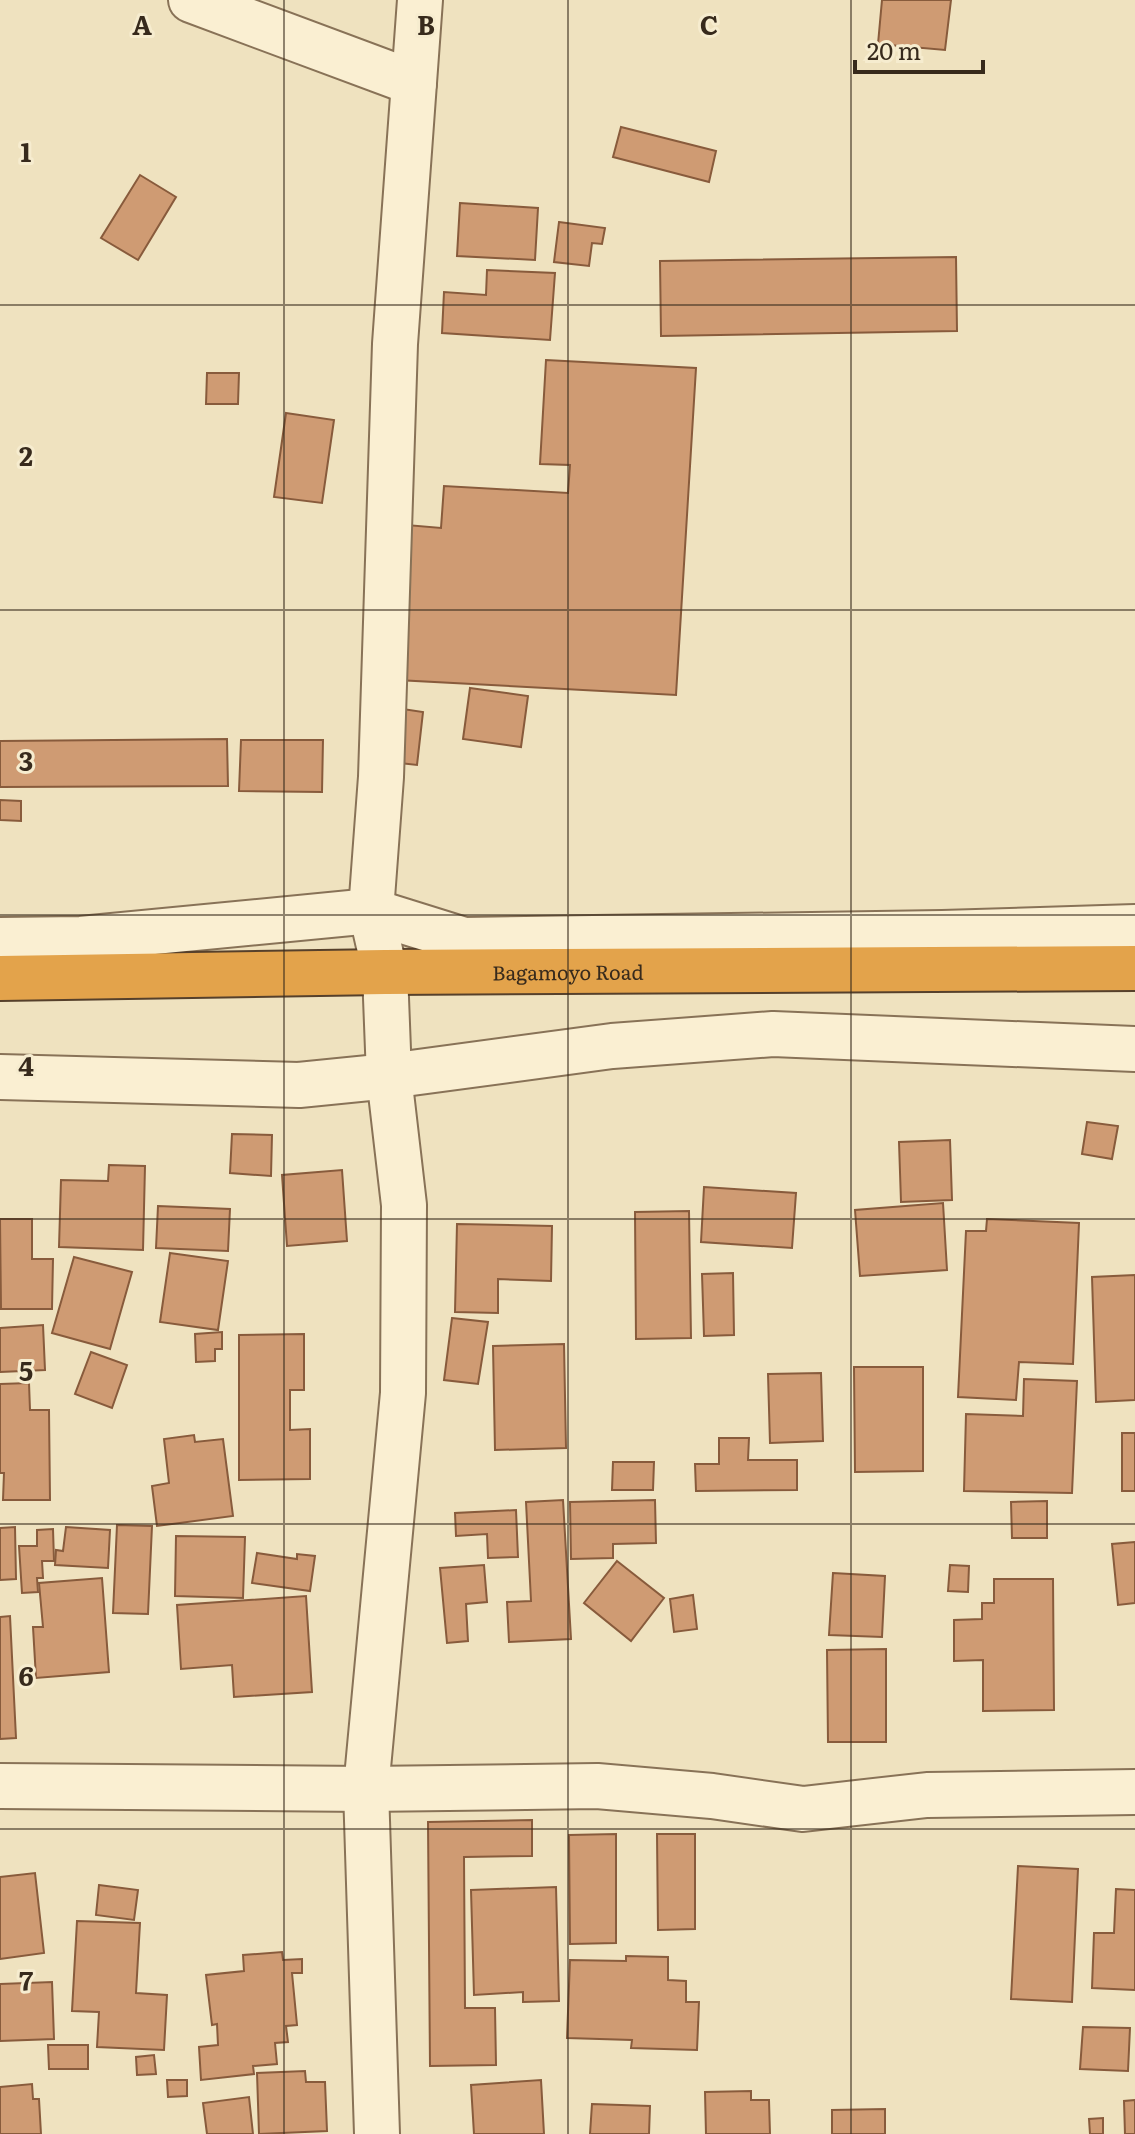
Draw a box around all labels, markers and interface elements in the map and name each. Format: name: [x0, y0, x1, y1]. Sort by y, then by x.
text: A: [132, 4, 152, 43]
text: B: [417, 4, 435, 43]
text: C: [700, 4, 718, 43]
scale bar: [855, 24, 983, 74]
text: 20 m: [867, 32, 921, 67]
text: 1: [21, 131, 32, 170]
text: 2: [19, 435, 33, 474]
text: 3: [19, 740, 33, 779]
street label: Bagamoyo Road: [492, 956, 644, 986]
text: 4: [18, 1045, 34, 1084]
text: 5: [19, 1350, 33, 1389]
text: 6: [18, 1655, 34, 1694]
text: 7: [19, 1960, 33, 1999]

